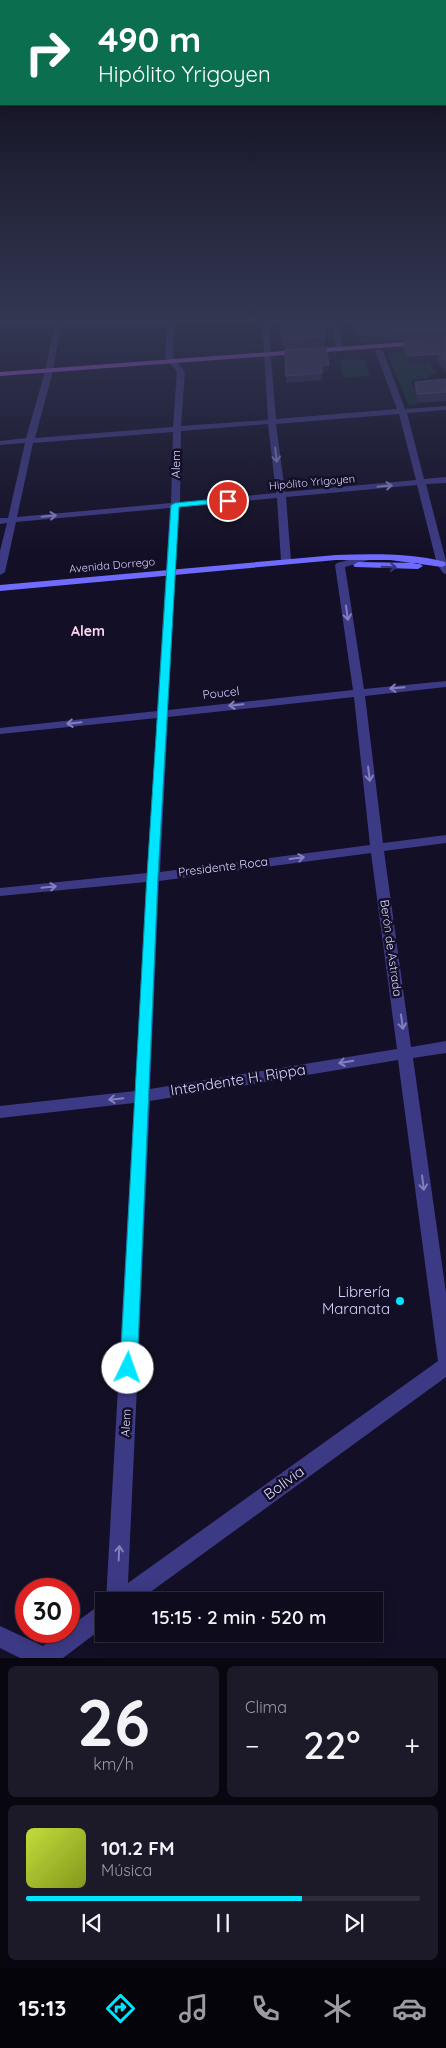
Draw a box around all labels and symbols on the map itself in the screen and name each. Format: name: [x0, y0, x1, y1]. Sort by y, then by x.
one-way arrow: [271, 447, 281, 463]
street label: Alem: [168, 450, 183, 478]
street label: Hipólito Yrigoyen: [268, 471, 356, 493]
pin: [207, 480, 249, 522]
one-way arrow: [376, 481, 392, 491]
one-way arrow: [40, 512, 56, 521]
street label: Avenida Dorrego: [68, 554, 156, 576]
one-way arrow: [381, 562, 397, 571]
one-way arrow: [343, 604, 353, 620]
district label: Alem: [71, 622, 105, 640]
street label: Poucel: [202, 683, 240, 702]
one-way arrow: [390, 684, 406, 693]
one-way arrow: [228, 700, 244, 710]
one-way arrow: [67, 718, 83, 728]
one-way arrow: [364, 766, 374, 782]
one-way arrow: [288, 853, 304, 863]
street label: Presidente Roca: [177, 854, 269, 879]
one-way arrow: [40, 882, 56, 892]
street label: Berón de Astrada: [377, 898, 406, 997]
one-way arrow: [397, 1013, 407, 1029]
one-way arrow: [338, 1058, 354, 1068]
street label: Intendente H. Rippa: [169, 1059, 307, 1100]
one-way arrow: [109, 1094, 125, 1104]
one-way arrow: [418, 1174, 428, 1190]
place label: Librería Maranata: [322, 1282, 390, 1318]
marker: Librería Maranata: [394, 1295, 406, 1307]
position arrow: [101, 1341, 153, 1393]
street label: Alem: [117, 1408, 134, 1437]
street label: Bolivia: [260, 1461, 308, 1504]
one-way arrow: [115, 1545, 124, 1561]
speed limit sign: 30: [15, 1578, 80, 1643]

